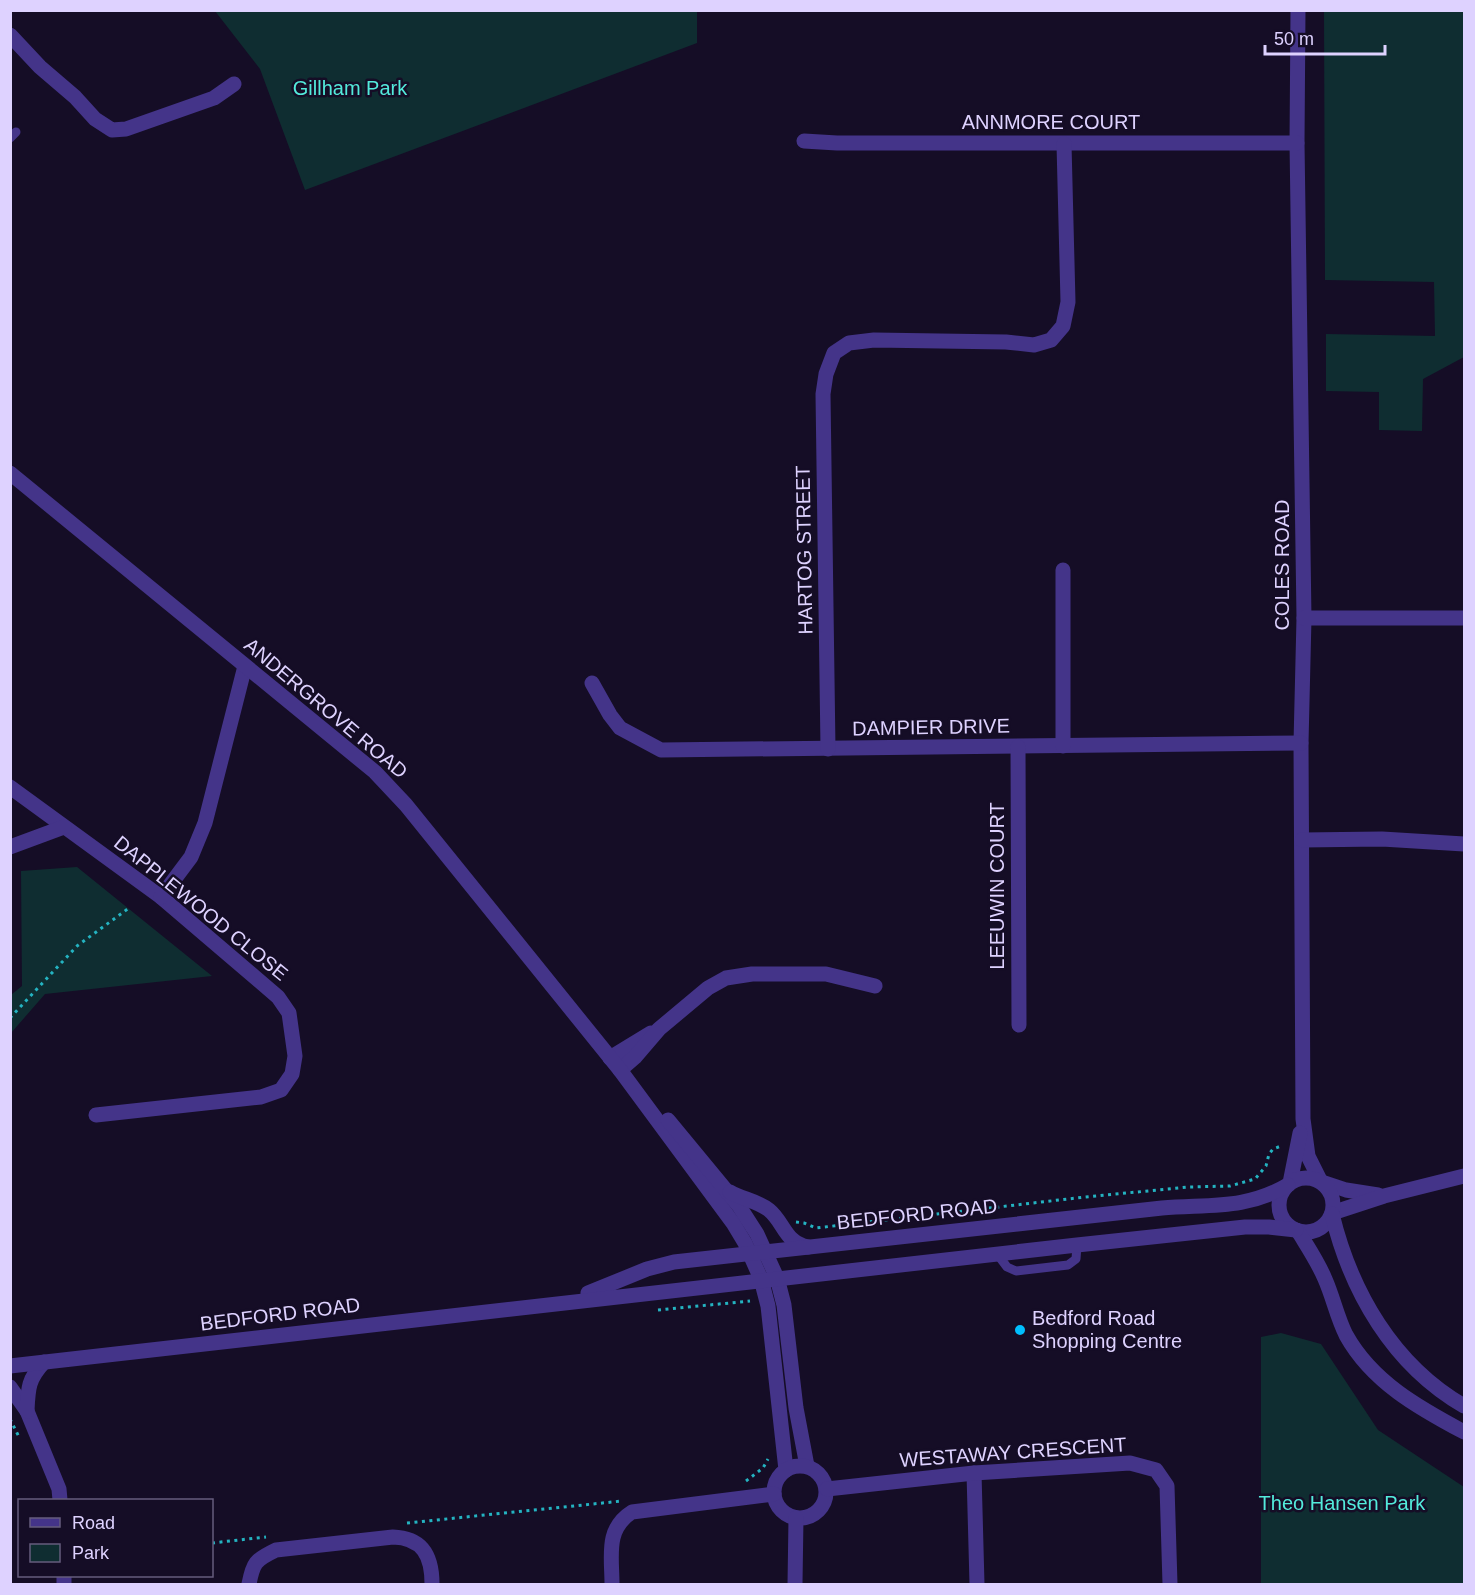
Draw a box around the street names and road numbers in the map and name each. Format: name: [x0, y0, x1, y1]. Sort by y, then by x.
street label: ANNMORE COURT: [962, 111, 1140, 133]
street label: HARTOG STREET: [792, 465, 816, 635]
street label: COLES ROAD: [1271, 499, 1293, 631]
street label: ANDERGROVE ROAD: [240, 633, 412, 783]
street label: DAMPIER DRIVE: [852, 715, 1010, 739]
street label: LEEUWIN COURT: [986, 802, 1008, 970]
street label: DAPPLEWOOD CLOSE: [110, 831, 292, 985]
street label: BEDFORD ROAD: [836, 1195, 998, 1233]
street label: BEDFORD ROAD: [199, 1293, 361, 1335]
street label: WESTAWAY CRESCENT: [899, 1433, 1127, 1471]

